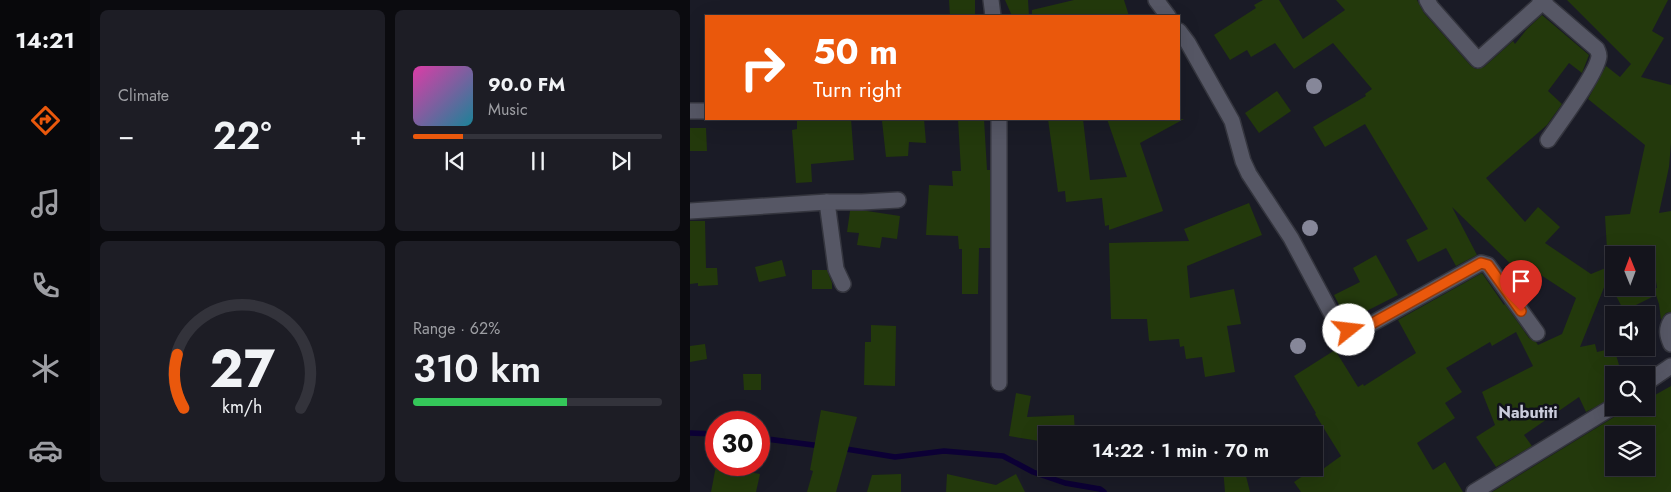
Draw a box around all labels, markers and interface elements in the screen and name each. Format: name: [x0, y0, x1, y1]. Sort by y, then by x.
text: 14:21: [15, 24, 75, 56]
text: 50 m: [813, 27, 898, 77]
icon: right: [730, 35, 795, 100]
text: 90.0 FM: [488, 71, 565, 98]
text: Turn right: [813, 73, 901, 105]
text: Climate: [118, 84, 169, 107]
text: Music: [488, 98, 528, 121]
icon: directions: [28, 103, 63, 138]
text: 22°: [213, 108, 272, 163]
text: −: [118, 115, 135, 156]
text: +: [350, 115, 367, 156]
icon: previous: [441, 147, 469, 175]
icon: pause: [524, 147, 552, 175]
icon: next: [607, 147, 635, 175]
icon: music: [28, 186, 63, 221]
north arrow: [1605, 246, 1655, 296]
map controls: [1605, 246, 1655, 476]
pin: [1500, 260, 1542, 311]
icon: arrive: [1507, 267, 1535, 295]
icon: phone: [28, 268, 63, 303]
position arrow: [1322, 303, 1374, 355]
button: sound: [1605, 306, 1655, 356]
text: Range · 62%: [413, 317, 500, 340]
text: 27: [210, 331, 276, 407]
text: 310 km: [413, 341, 541, 396]
icon: climate: [28, 351, 63, 386]
button: search: [1605, 366, 1655, 416]
text: km/h: [222, 394, 263, 420]
district label: Nabutiti: [1498, 401, 1558, 424]
speed limit sign: 30: [705, 411, 770, 476]
button: layers: [1605, 426, 1655, 476]
icon: car: [28, 433, 63, 468]
text: 14:22 · 1 min · 70 m: [1092, 437, 1269, 464]

